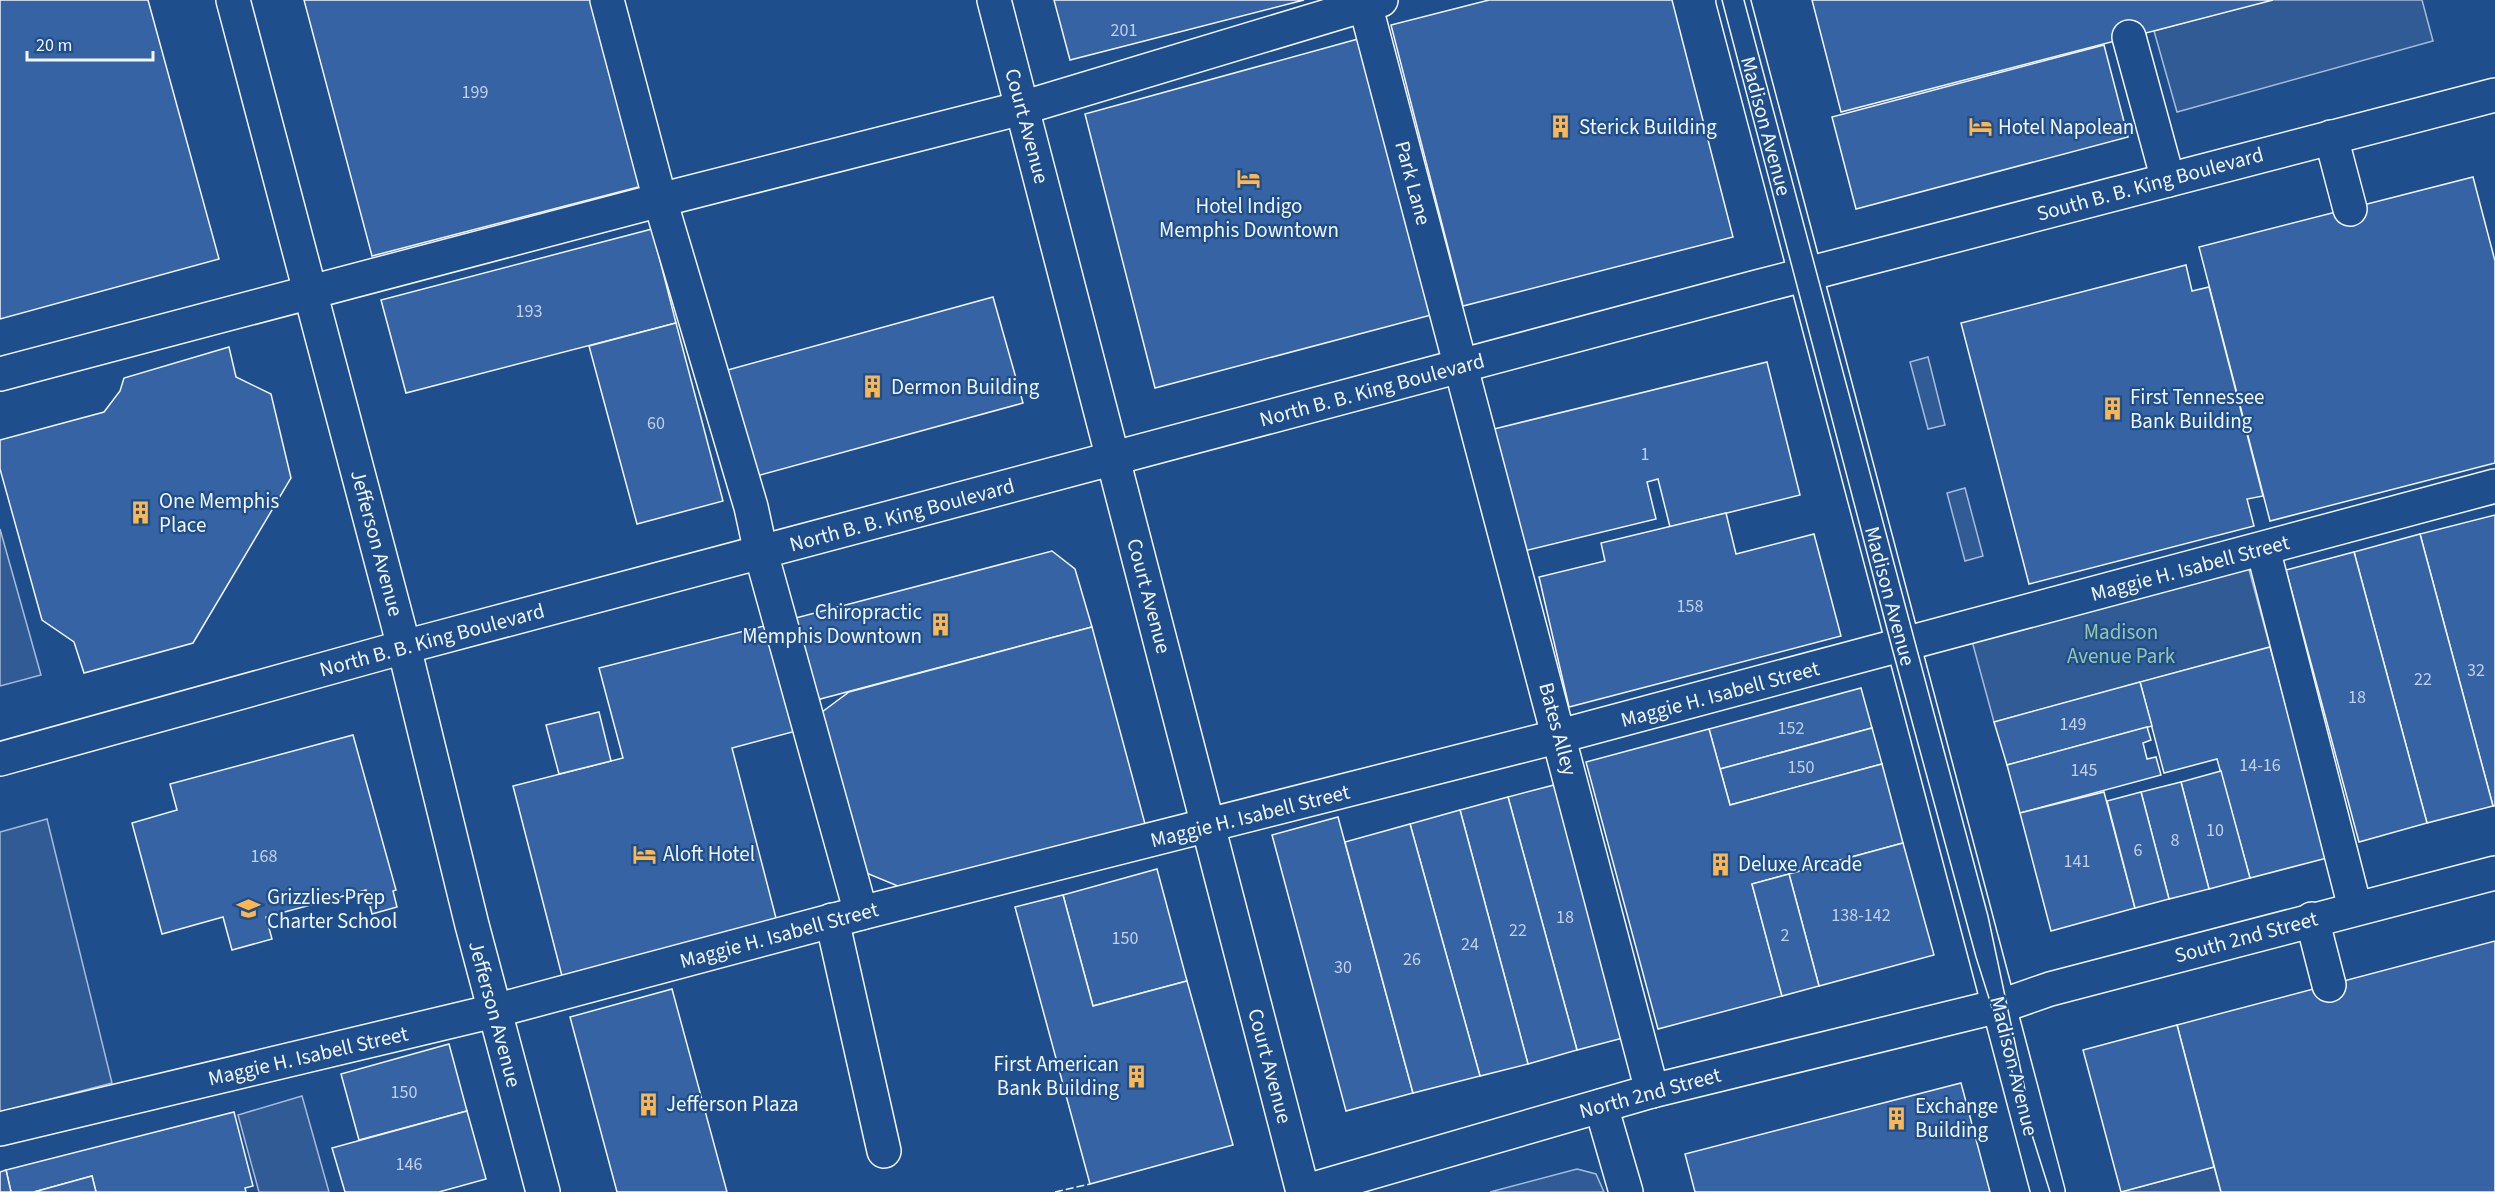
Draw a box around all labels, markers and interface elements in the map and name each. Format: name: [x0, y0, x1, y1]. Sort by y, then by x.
house number: 201: [1111, 18, 1137, 43]
scale bar: [27, 24, 153, 62]
text: 20 m: [36, 33, 72, 58]
street label: Madison Avenue: [1733, 53, 1799, 199]
street label: Court Avenue: [997, 65, 1057, 187]
house number: 199: [462, 80, 488, 105]
place label: Sterick Building: [1579, 112, 1717, 142]
place label: Hotel Napolean: [1998, 112, 2134, 142]
building icon: Sterick Building: [1548, 114, 1574, 140]
hotel icon: Hotel Napolean: [1967, 114, 1993, 140]
street label: Park Lane: [1387, 138, 1439, 228]
street label: South B. B. King Boulevard: [2033, 139, 2267, 229]
hotel icon: Hotel Indigo Memphis Downtown: [1236, 165, 1262, 191]
place label: Hotel Indigo Memphis Downtown: [1159, 191, 1339, 245]
house number: 193: [516, 299, 542, 324]
street label: North B. B. King Boulevard: [1256, 346, 1488, 434]
place label: Dermon Building: [891, 372, 1040, 402]
building icon: Dermon Building: [860, 374, 886, 400]
place label: First Tennessee Bank Building: [2130, 382, 2265, 436]
building icon: First Tennessee Bank Building: [2099, 396, 2125, 422]
house number: 60: [647, 411, 665, 436]
house number: 1: [1641, 442, 1649, 467]
street label: Jefferson Avenue: [343, 466, 411, 620]
street label: North B. B. King Boulevard: [786, 471, 1018, 559]
place label: One Memphis Place: [159, 486, 279, 540]
building icon: One Memphis Place: [128, 500, 154, 526]
street label: Madison Avenue: [1857, 523, 1923, 669]
street label: Maggie H. Isabell Street: [2087, 527, 2293, 609]
street label: Court Avenue: [1119, 535, 1179, 657]
house number: 158: [1677, 594, 1703, 619]
street label: North B. B. King Boulevard: [316, 596, 548, 684]
place label: Chiropractic Memphis Downtown: [742, 597, 922, 651]
building icon: Chiropractic Memphis Downtown: [927, 611, 953, 637]
park label: Madison Avenue Park: [2067, 617, 2176, 671]
street label: Maggie H. Isabell Street: [1617, 653, 1823, 735]
house number: 32: [2467, 658, 2485, 683]
house number: 22: [2414, 667, 2432, 692]
street label: Bates Alley: [1531, 679, 1585, 779]
house number: 18: [2348, 685, 2366, 710]
house number: 149: [2060, 712, 2086, 737]
house number: 152: [1778, 716, 1804, 741]
house number: 14-16: [2239, 753, 2281, 778]
house number: 150: [1788, 755, 1814, 780]
house number: 145: [2071, 758, 2097, 783]
street label: Maggie H. Isabell Street: [1147, 777, 1353, 855]
house number: 10: [2206, 818, 2224, 843]
house number: 8: [2171, 828, 2180, 853]
house number: 6: [2134, 838, 2143, 863]
place label: Aloft Hotel: [663, 839, 755, 869]
hotel icon: Aloft Hotel: [632, 841, 658, 867]
house number: 168: [251, 844, 277, 869]
place label: Deluxe Arcade: [1738, 849, 1862, 879]
house number: 141: [2064, 849, 2090, 874]
building icon: Deluxe Arcade: [1707, 851, 1733, 877]
place label: Grizzlies Prep Charter School: [267, 882, 397, 936]
street label: Maggie H. Isabell Street: [676, 894, 882, 976]
school or university icon: Grizzlies Prep Charter School: [236, 896, 262, 922]
house number: 138-142: [1831, 903, 1891, 928]
street label: South 2nd Street: [2171, 903, 2321, 971]
house number: 18: [1556, 905, 1574, 930]
house number: 22: [1509, 918, 1527, 943]
house number: 2: [1781, 923, 1790, 948]
house number: 150: [1112, 926, 1138, 951]
house number: 24: [1461, 932, 1479, 957]
street label: Jefferson Avenue: [461, 937, 529, 1091]
house number: 26: [1403, 947, 1421, 972]
house number: 30: [1334, 955, 1352, 980]
street label: Madison Avenue: [1982, 993, 2046, 1139]
street label: Court Avenue: [1240, 1005, 1300, 1127]
street label: Maggie H. Isabell Street: [205, 1018, 411, 1094]
place label: First American Bank Building: [993, 1049, 1119, 1103]
street label: North 2nd Street: [1576, 1060, 1724, 1126]
building icon: First American Bank Building: [1124, 1063, 1150, 1089]
house number: 150: [391, 1080, 417, 1105]
place label: Jefferson Plaza: [666, 1089, 799, 1119]
building icon: Jefferson Plaza: [635, 1091, 661, 1117]
place label: Exchange Building: [1915, 1091, 1998, 1145]
building icon: Exchange Building: [1884, 1105, 1910, 1131]
house number: 146: [396, 1152, 422, 1177]

